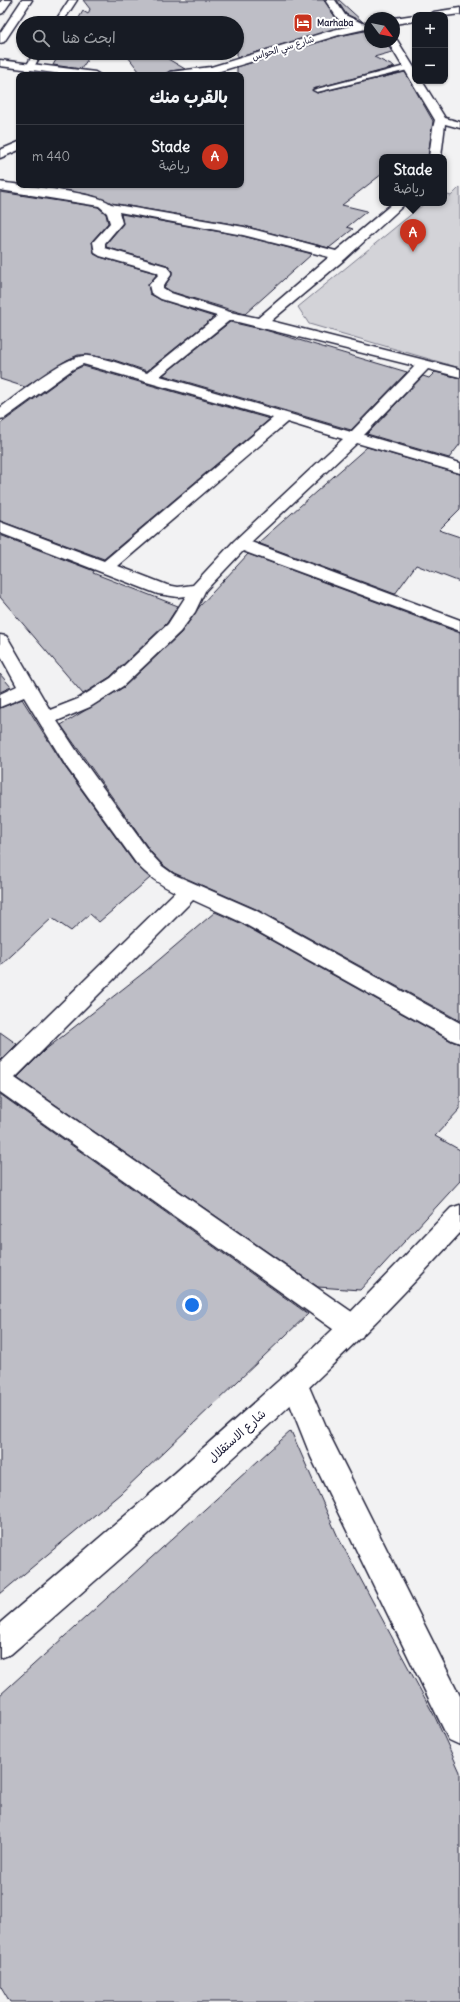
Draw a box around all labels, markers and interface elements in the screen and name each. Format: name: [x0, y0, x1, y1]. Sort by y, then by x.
hotel icon: Marhaba: [292, 12, 314, 34]
north arrow: [364, 12, 400, 48]
map controls: [412, 12, 448, 84]
button: +: [412, 12, 448, 48]
search box: [16, 16, 244, 60]
place label: Marhaba: [317, 17, 354, 28]
icon: search: [30, 27, 52, 49]
text: ابحث هنا: [62, 28, 116, 47]
street label: شارع سي الحواس: [251, 33, 316, 66]
button: −: [412, 48, 448, 84]
text: بالقرب منك: [149, 86, 228, 108]
text: Stade: [152, 137, 190, 156]
text: 440 m: [32, 148, 70, 165]
text: A: [211, 148, 219, 165]
popup: [379, 154, 447, 206]
text: رياضة: [159, 157, 190, 174]
text: Stade: [394, 160, 432, 179]
text: رياضة: [394, 180, 425, 197]
pin: A: [400, 219, 426, 252]
your location: [182, 1295, 202, 1315]
street label: شارع الاستقلال: [205, 1406, 270, 1467]

